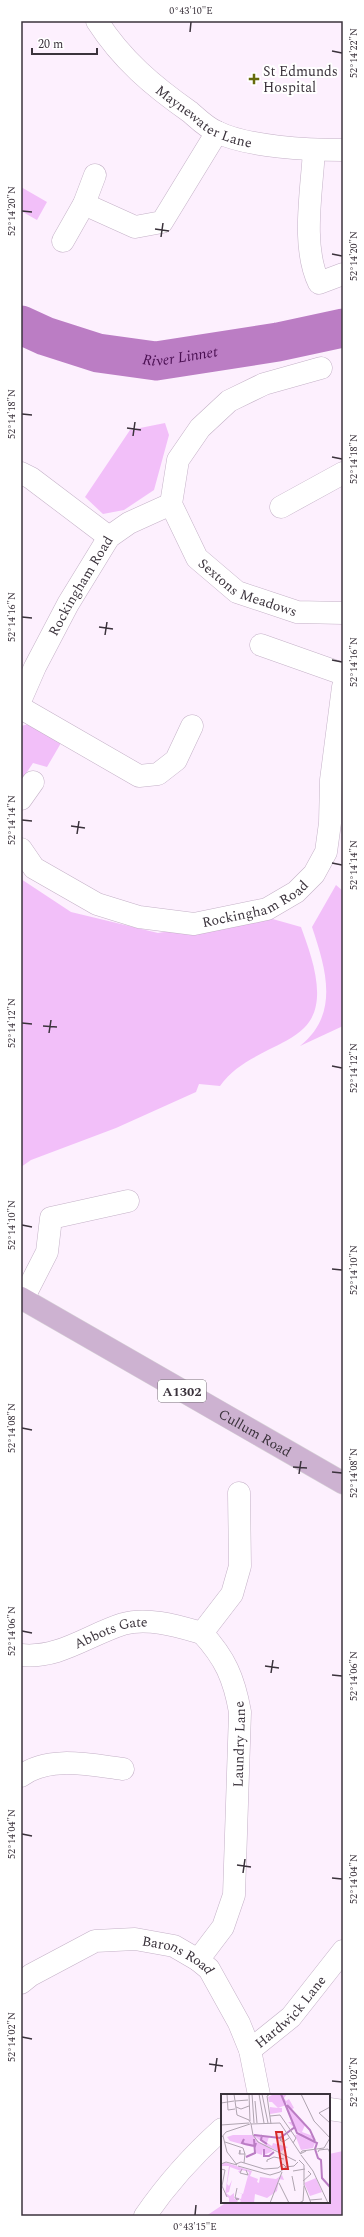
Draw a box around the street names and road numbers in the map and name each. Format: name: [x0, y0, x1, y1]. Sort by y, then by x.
street label: Maynewater Lane: [151, 80, 254, 153]
street label: Rockingham Road: [43, 532, 118, 640]
street label: Sextons Meadows: [193, 553, 300, 622]
street label: Rockingham Road: [200, 875, 313, 933]
road number: A1302: [158, 1380, 206, 1402]
street label: Cullum Road: [214, 1404, 295, 1462]
street label: Abbots Gate: [71, 1611, 148, 1655]
street label: Laundry Lane: [228, 1699, 251, 1788]
street label: Barons Road: [140, 1930, 220, 1978]
street label: Hardwick Lane: [250, 1971, 331, 2053]

